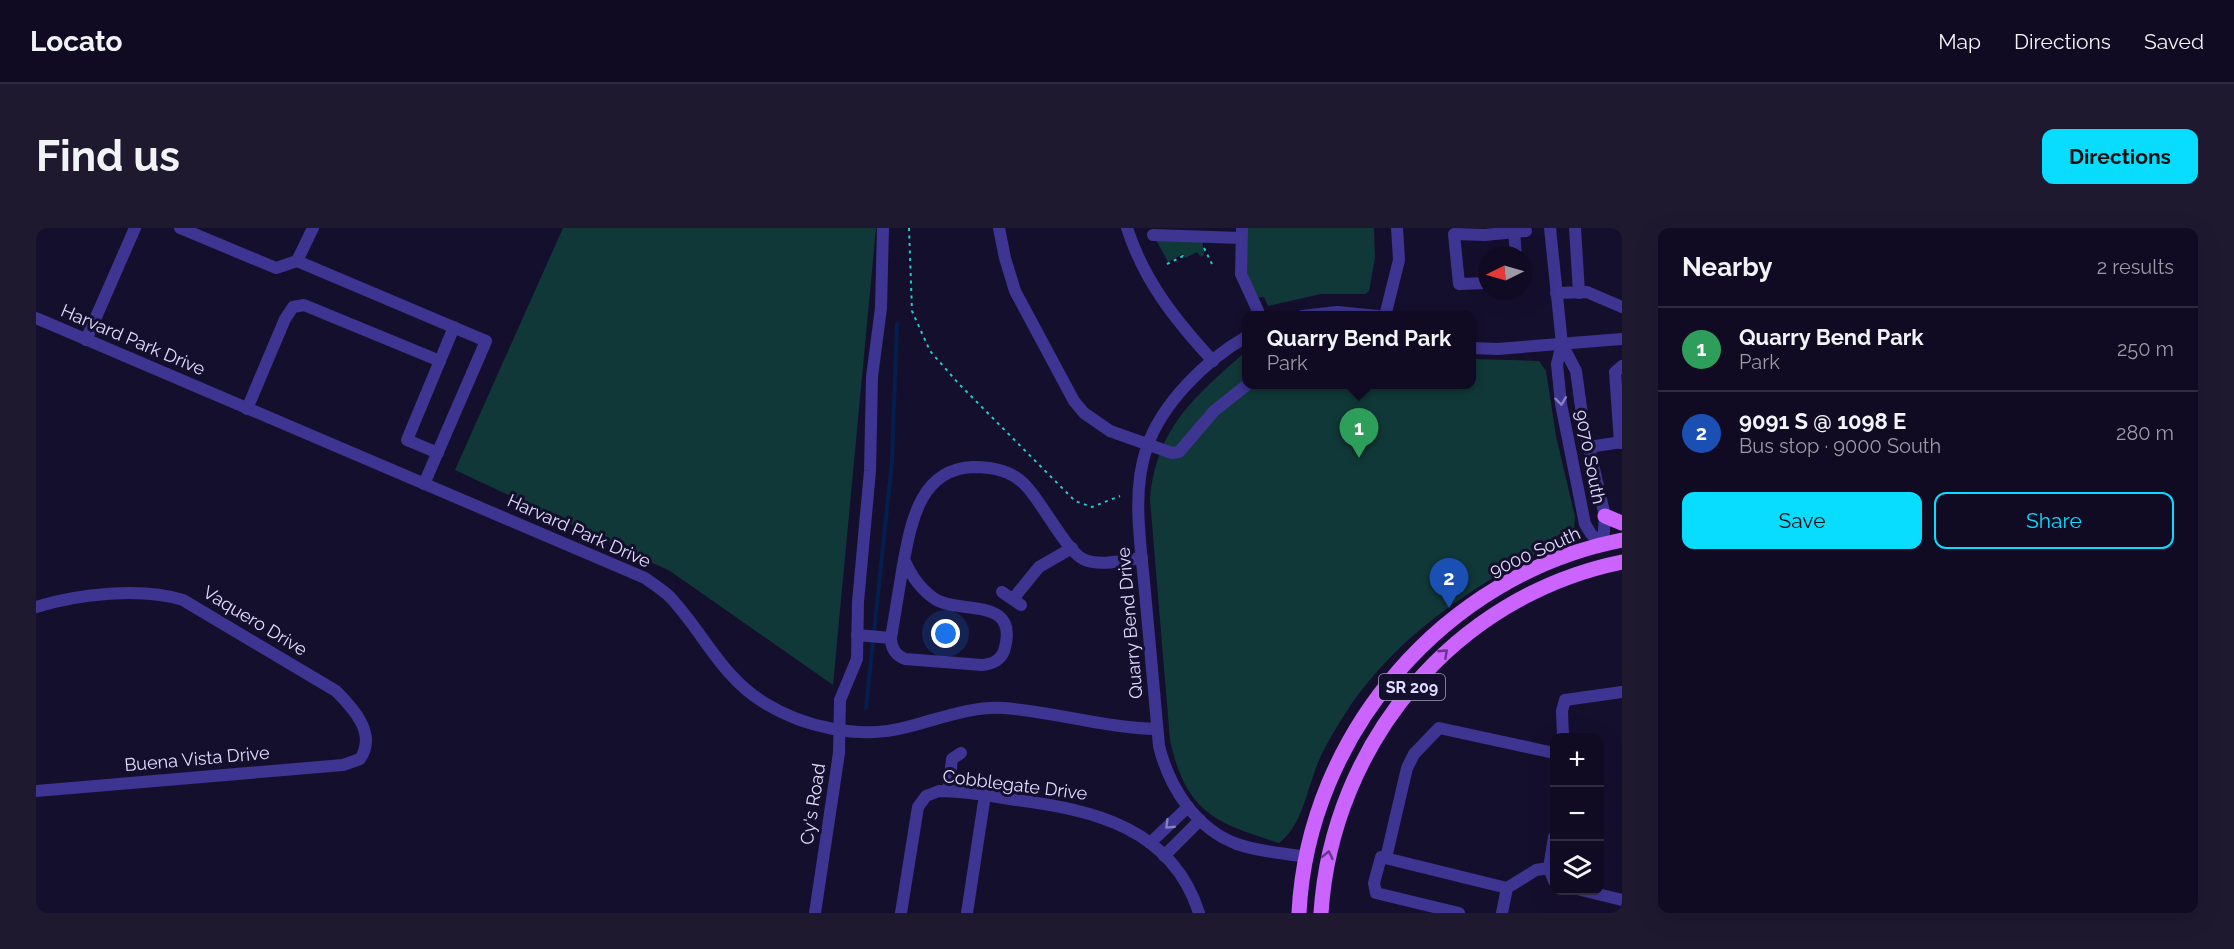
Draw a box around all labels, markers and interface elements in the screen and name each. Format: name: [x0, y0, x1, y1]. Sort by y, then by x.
text: Locato: [30, 25, 122, 58]
text: Map: [1938, 29, 1981, 54]
text: Directions: [2014, 29, 2111, 54]
text: Saved: [2144, 29, 2204, 54]
button: Directions: [2042, 129, 2198, 184]
text: Find us: [36, 132, 180, 181]
north arrow: [1478, 246, 1532, 300]
text: Nearby: [1682, 252, 1772, 282]
text: 2 results: [2097, 255, 2174, 279]
street label: Harvard Park Drive: [58, 300, 209, 380]
popup: [1242, 311, 1476, 389]
text: Quarry Bend Park: [1739, 324, 1924, 350]
text: Quarry Bend Park: [1267, 325, 1451, 351]
text: 1: [1697, 337, 1706, 361]
text: 250 m: [2117, 337, 2174, 361]
text: Park: [1739, 350, 1780, 374]
text: Park: [1267, 351, 1308, 375]
one-way arrow: [1554, 396, 1566, 406]
pin: 1: [1340, 408, 1378, 458]
street label: 9070 South: [1571, 408, 1610, 506]
text: 9091 S @ 1098 E: [1739, 408, 1906, 434]
text: 2: [1696, 421, 1707, 445]
text: 280 m: [2116, 421, 2174, 445]
text: Bus stop · 9000 South: [1739, 434, 1941, 458]
street label: Harvard Park Drive: [504, 489, 655, 572]
button: Save: [1682, 492, 1922, 549]
button: Share: [1934, 492, 2174, 549]
street label: 9000 South: [1486, 522, 1583, 581]
street label: Quarry Bend Drive: [1112, 546, 1147, 700]
pin: 2: [1430, 558, 1468, 608]
street label: Vaquero Drive: [199, 581, 311, 660]
your location: [931, 619, 960, 648]
one-way arrow: [1438, 649, 1448, 660]
road number: SR 209: [1379, 674, 1445, 700]
map controls: [1550, 733, 1604, 895]
button: +: [1550, 733, 1604, 787]
street label: Buena Vista Drive: [123, 742, 271, 775]
street label: Cy's Road: [796, 762, 829, 846]
street label: Cobblegate Drive: [942, 765, 1089, 804]
button: −: [1550, 787, 1604, 841]
one-way arrow: [1165, 817, 1176, 828]
button: layers: [1550, 841, 1604, 895]
one-way arrow: [1321, 850, 1334, 860]

